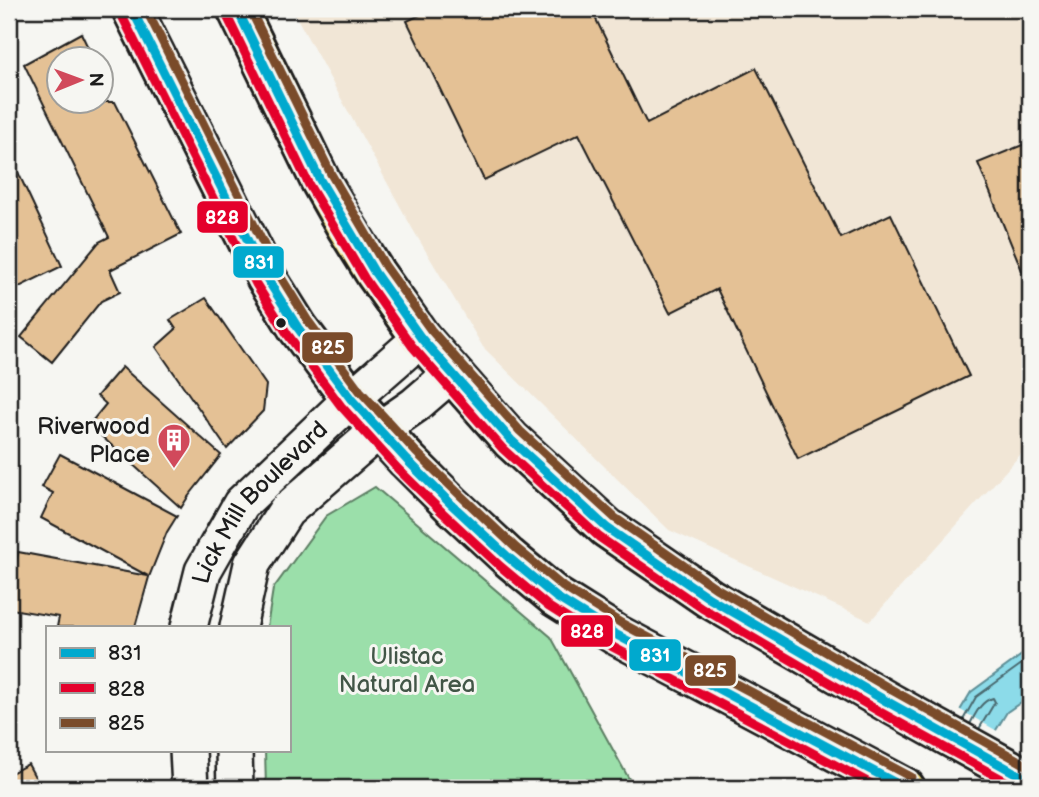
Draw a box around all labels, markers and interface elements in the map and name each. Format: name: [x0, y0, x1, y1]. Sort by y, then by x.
north arrow: [46, 46, 116, 116]
text: N: [84, 72, 107, 87]
line badge: 828: [196, 200, 249, 234]
text: 828: [205, 207, 239, 230]
line badge: 831: [232, 245, 285, 279]
text: 831: [244, 252, 274, 275]
unlabelled marker: [274, 316, 288, 330]
line badge: 825: [301, 331, 354, 364]
text: 825: [311, 337, 345, 360]
place label: Riverwood Place: [37, 412, 150, 469]
street label: Lick Mill Boulevard: [186, 415, 333, 587]
building icon: Riverwood Place: [155, 421, 193, 470]
line badge: 828: [560, 614, 614, 648]
text: 828: [570, 621, 604, 644]
legend: [46, 626, 290, 752]
line badge: 831: [628, 638, 682, 672]
text: 831: [108, 641, 141, 666]
park label: Ulistac Natural Area: [339, 642, 475, 699]
text: 831: [640, 645, 670, 668]
line badge: 825: [684, 654, 737, 687]
text: 825: [693, 660, 727, 683]
text: 828: [108, 677, 145, 702]
text: 825: [108, 711, 145, 736]

